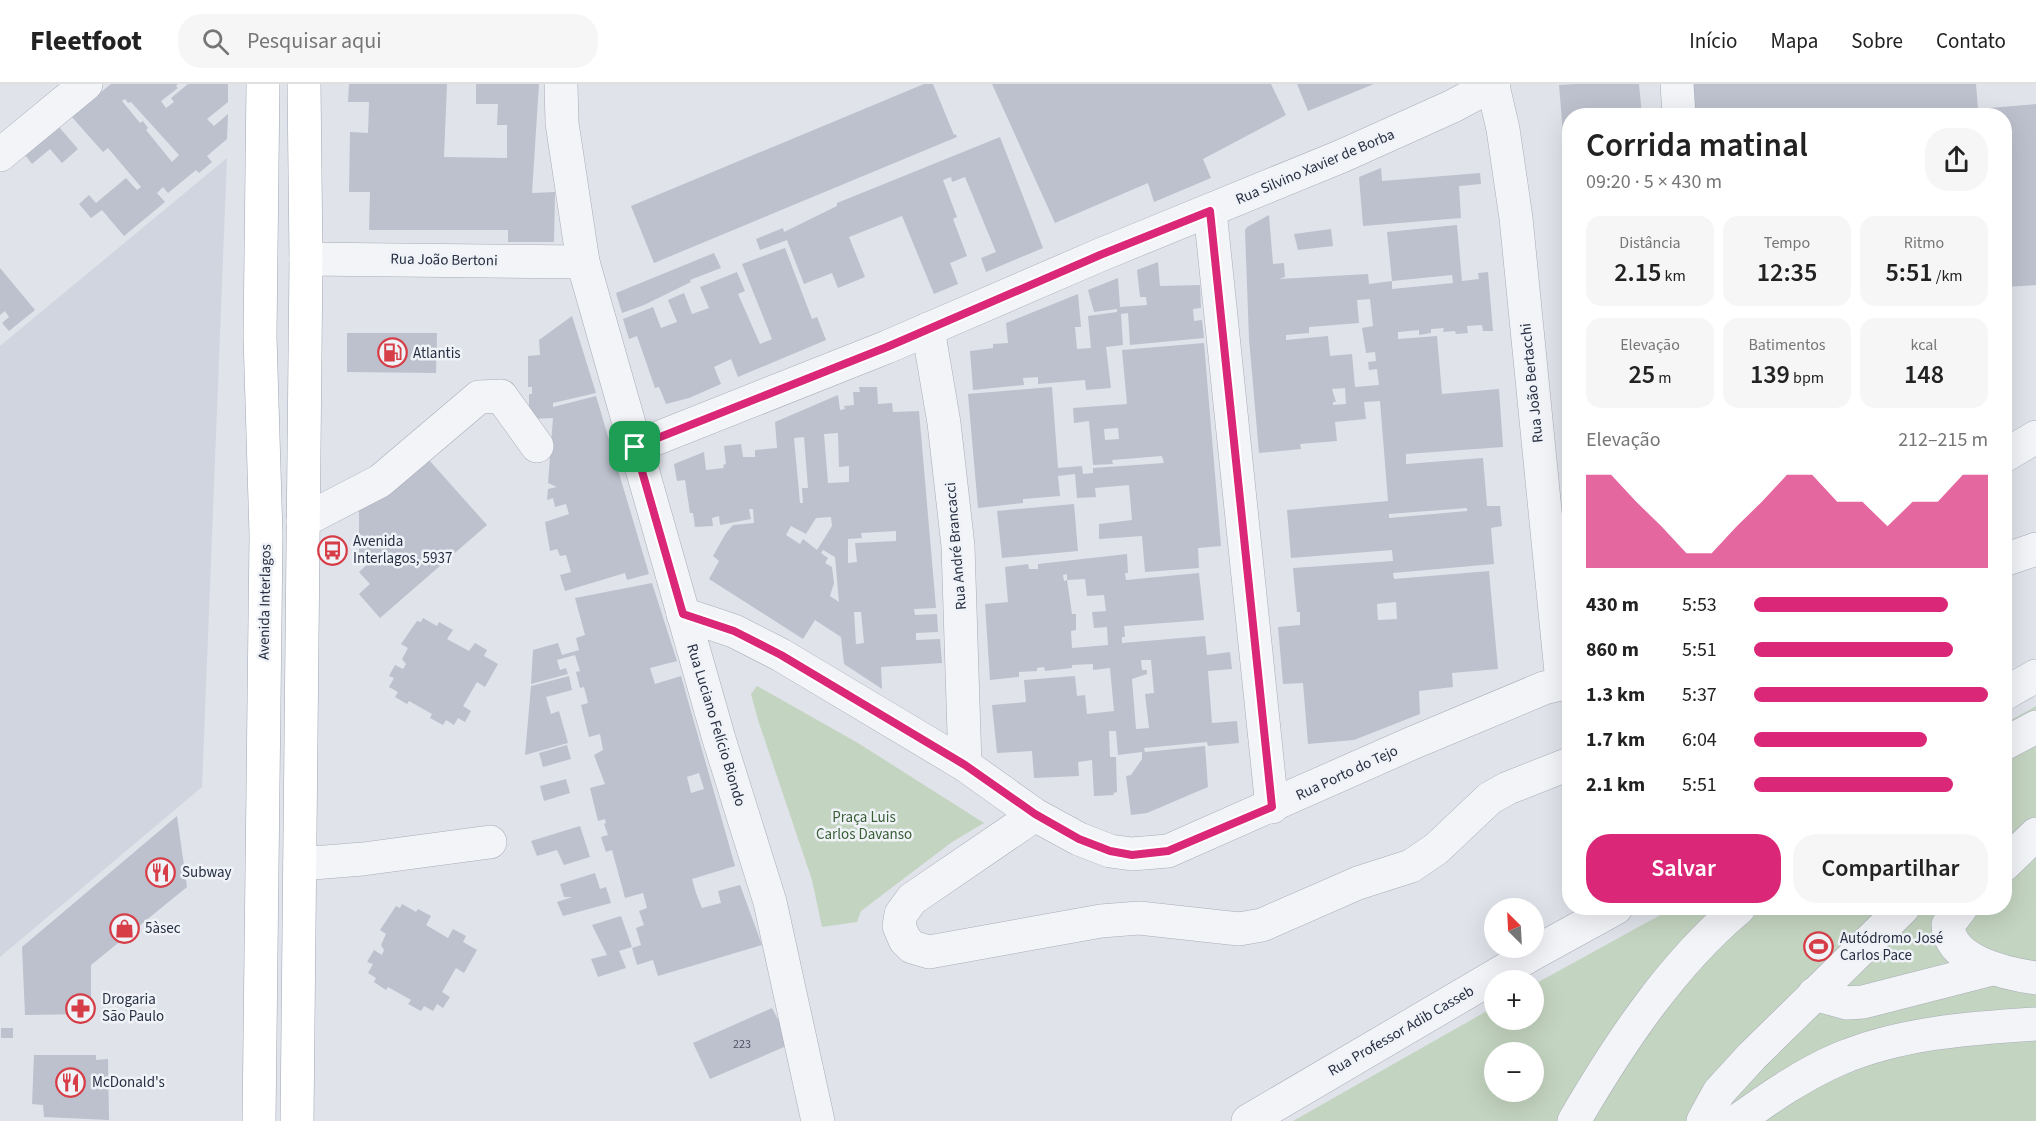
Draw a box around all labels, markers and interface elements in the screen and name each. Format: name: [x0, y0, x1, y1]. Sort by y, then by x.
search box: [178, 14, 598, 68]
text: Fleetfoot: [30, 21, 142, 61]
icon: search: [199, 25, 232, 58]
text: Pesquisar aqui: [247, 25, 382, 57]
text: Início: [1689, 26, 1737, 56]
text: Mapa: [1770, 26, 1818, 56]
text: Sobre: [1851, 26, 1903, 56]
text: Contato: [1936, 26, 2006, 56]
text: Corrida matinal: [1586, 122, 1808, 169]
street label: Rua Silvino Xavier de Borba: [1232, 124, 1398, 210]
button: share: [1925, 128, 1988, 191]
text: 09:20 · 5 × 430 m: [1586, 168, 1722, 196]
text: Distância: [1619, 232, 1681, 254]
text: Tempo: [1764, 232, 1810, 254]
text: Ritmo: [1904, 232, 1944, 254]
street label: Rua João Bertoni: [390, 249, 498, 271]
text: 2.15: [1614, 254, 1661, 291]
text: 12:35: [1757, 254, 1817, 291]
text: 5:51: [1885, 254, 1933, 291]
text: km: [1661, 265, 1686, 287]
text: /km: [1933, 265, 1963, 287]
street label: Rua João Bertacchi: [1515, 322, 1549, 444]
text: Elevação: [1620, 334, 1680, 356]
text: Batimentos: [1748, 334, 1826, 356]
text: kcal: [1911, 334, 1937, 356]
fuel station icon: Atlantis: [376, 337, 408, 369]
place label: Atlantis: [413, 343, 461, 364]
text: 25: [1628, 356, 1655, 393]
text: 139: [1750, 356, 1790, 393]
text: 148: [1904, 356, 1944, 393]
text: m: [1655, 367, 1672, 389]
text: bpm: [1790, 367, 1824, 389]
pin: [609, 421, 660, 472]
text: Elevação: [1586, 426, 1661, 454]
text: 212–215 m: [1898, 426, 1988, 454]
icon: arrive: [618, 430, 651, 463]
street label: Rua André Brancacci: [940, 481, 972, 611]
place label: Avenida Interlagos, 5937: [353, 531, 452, 569]
bus stop icon: Avenida Interlagos, 5937: [316, 534, 348, 566]
street label: Avenida Interlagos: [253, 544, 277, 660]
text: 430 m: [1586, 591, 1639, 619]
text: 5:53: [1682, 591, 1717, 619]
text: 860 m: [1586, 636, 1639, 664]
text: 5:51: [1682, 636, 1717, 664]
street label: Rua Luciano Felício Biondo: [681, 641, 751, 809]
text: 1.3 km: [1586, 681, 1645, 709]
text: 5:37: [1682, 681, 1717, 709]
text: 1.7 km: [1586, 726, 1645, 754]
text: 6:04: [1682, 726, 1717, 754]
street label: Rua Porto do Tejo: [1292, 740, 1402, 806]
text: 2.1 km: [1586, 771, 1645, 799]
text: 5:51: [1682, 771, 1717, 799]
park label: Praça Luis Carlos Davanso: [816, 807, 912, 845]
button: Salvar: [1586, 834, 1781, 903]
button: Compartilhar: [1793, 834, 1988, 903]
restaurant icon: Subway: [145, 856, 177, 888]
place label: Subway: [182, 862, 232, 883]
north arrow: [1484, 898, 1544, 958]
map controls: [1484, 898, 1544, 1102]
shop icon: 5àsec: [108, 912, 140, 944]
place label: 5àsec: [145, 918, 181, 939]
place label: Autódromo José Carlos Pace: [1840, 928, 1943, 966]
sports icon: Autódromo José Carlos Pace: [1803, 931, 1835, 963]
button: +: [1484, 970, 1544, 1030]
street label: Rua Professor Adib Casseb: [1324, 981, 1478, 1081]
place label: Drogaria São Paulo: [102, 989, 164, 1027]
pharmacy icon: Drogaria São Paulo: [65, 992, 97, 1024]
house number: 223: [733, 1036, 751, 1053]
button: −: [1484, 1042, 1544, 1102]
restaurant icon: McDonald's: [55, 1066, 87, 1098]
place label: McDonald's: [92, 1072, 165, 1093]

